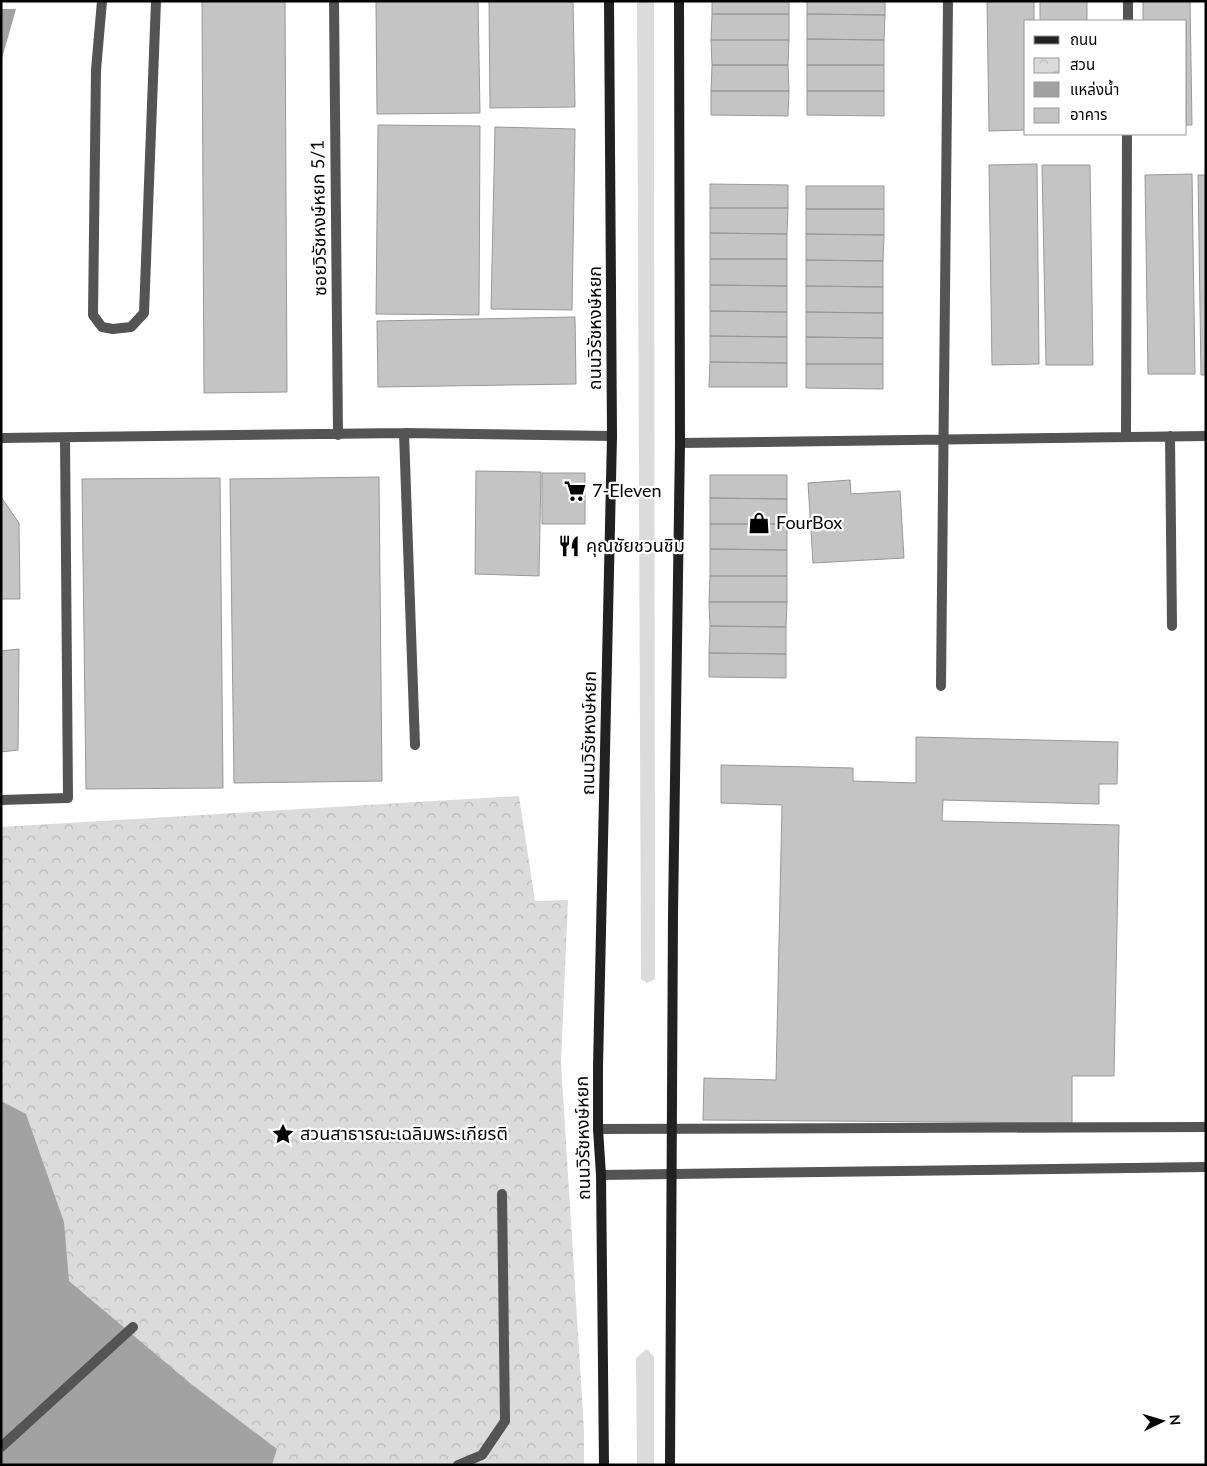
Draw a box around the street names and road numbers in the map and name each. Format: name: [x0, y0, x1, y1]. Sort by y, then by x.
street label: ซอยวิรัชหงษ์หยก 5/1: [306, 140, 330, 296]
street label: ถนนวิรัชหงษ์หยก: [583, 266, 605, 390]
street label: ถนนวิรัชหงษ์หยก: [576, 671, 600, 795]
street label: ถนนวิรัชหงษ์หยก: [570, 1076, 594, 1200]

